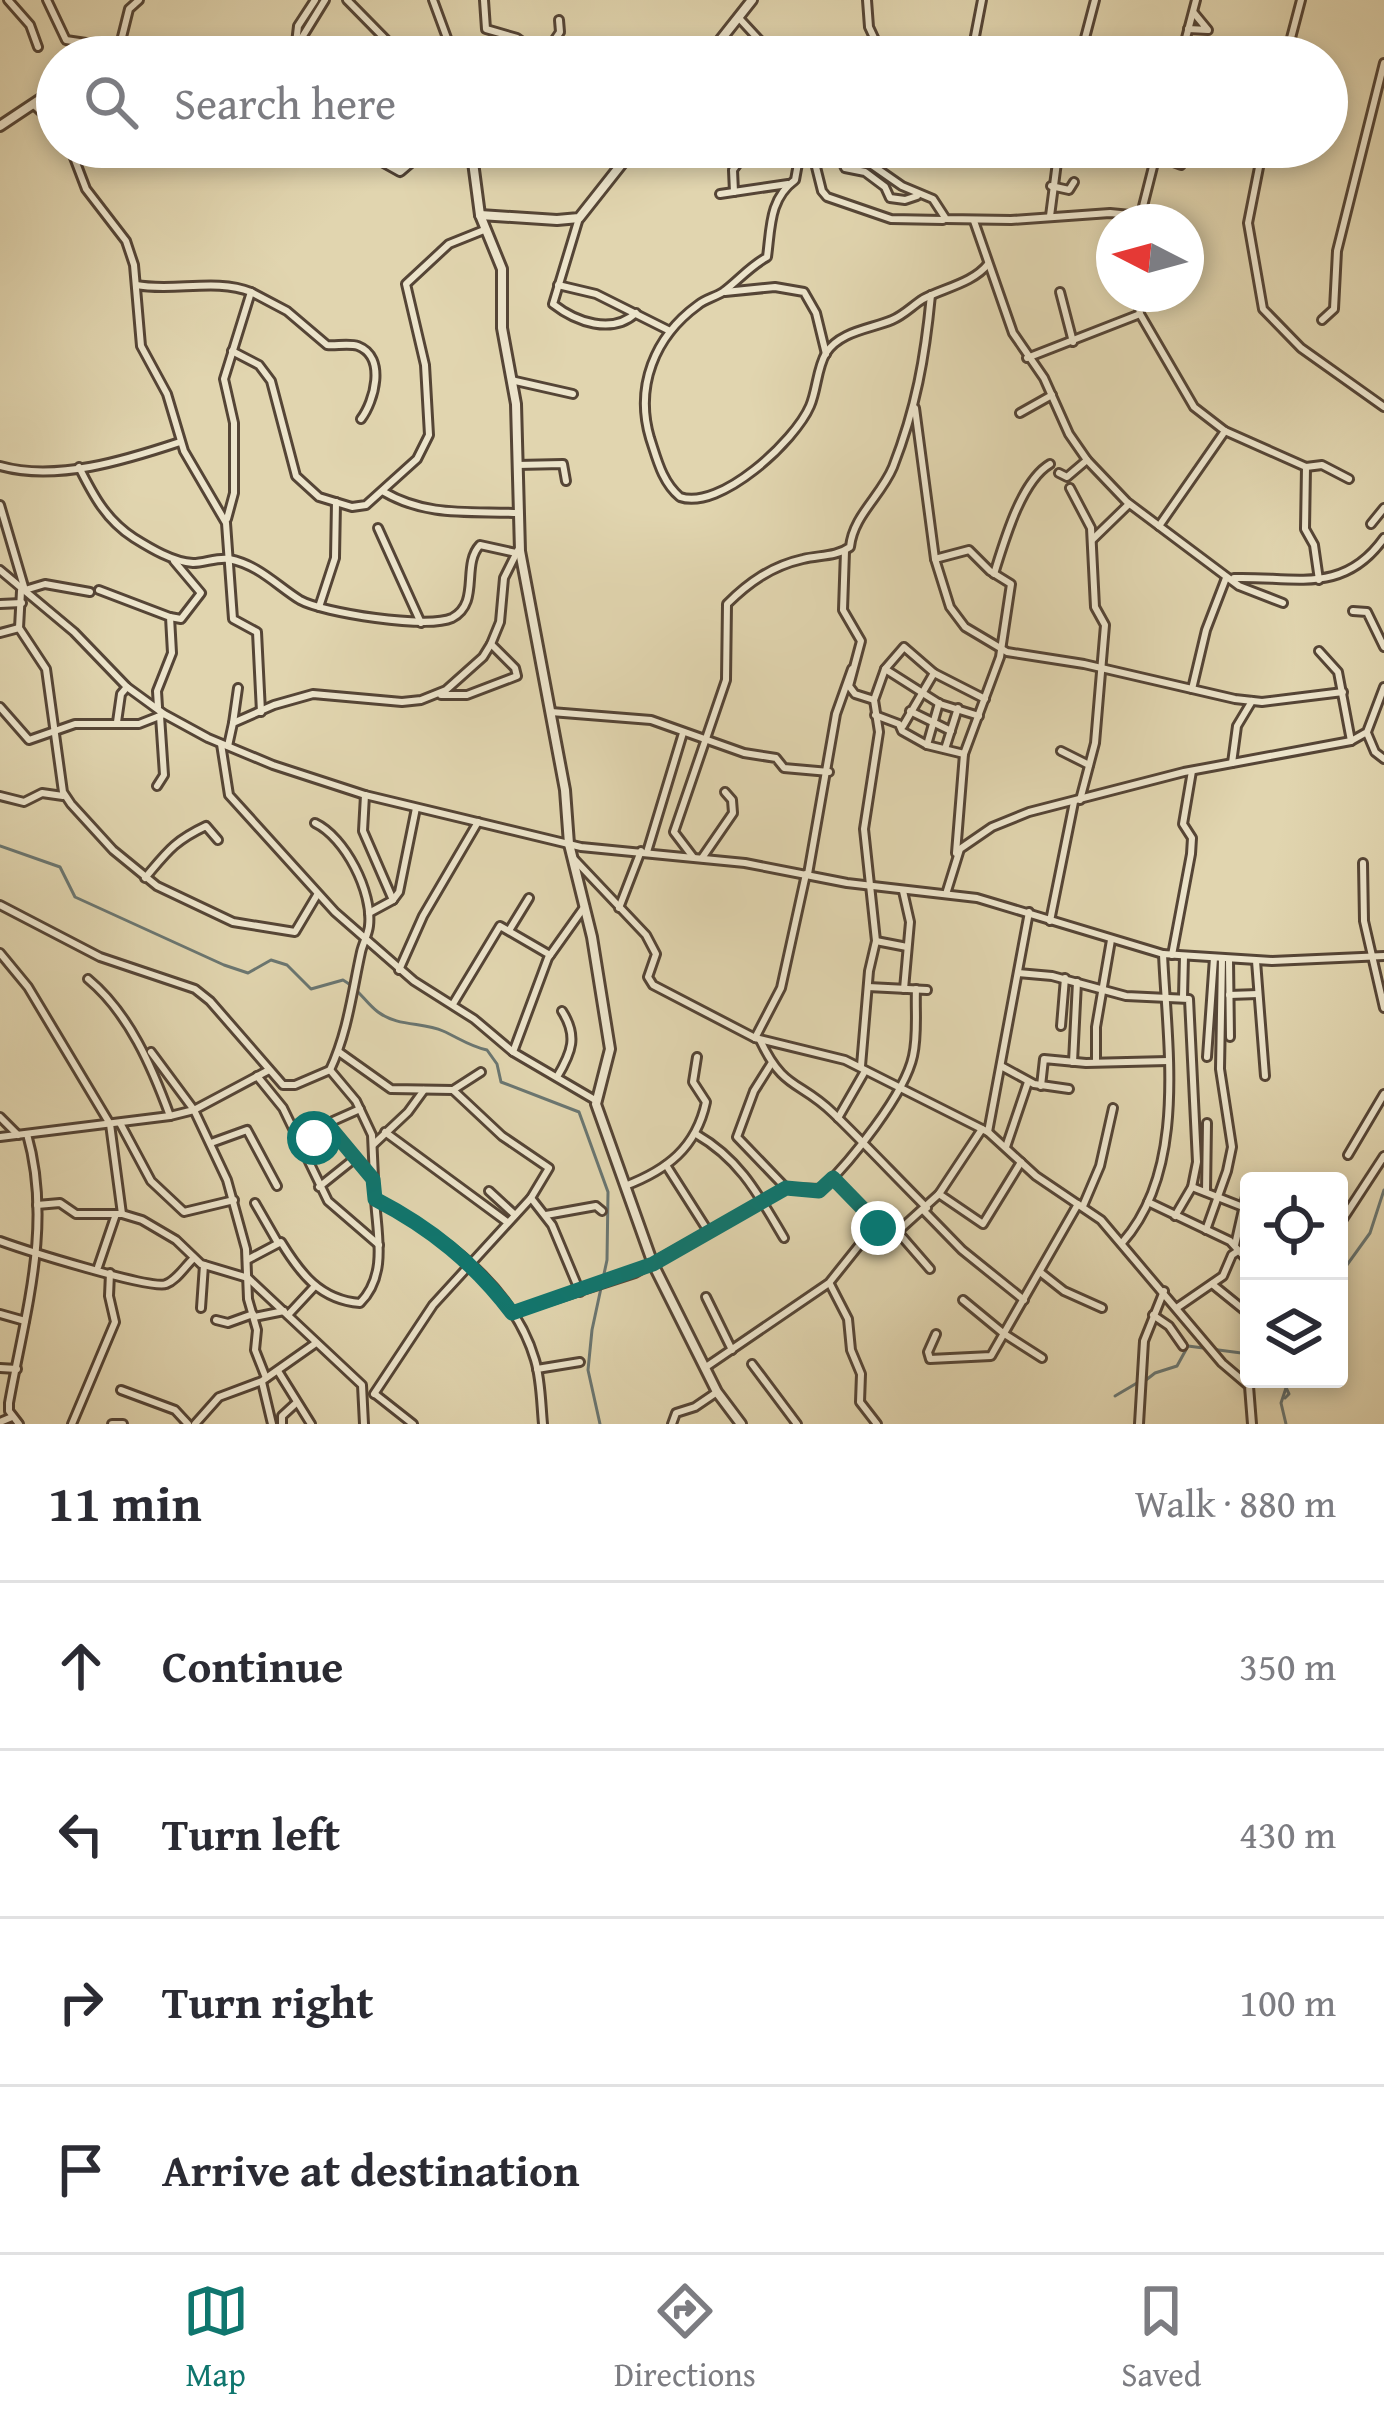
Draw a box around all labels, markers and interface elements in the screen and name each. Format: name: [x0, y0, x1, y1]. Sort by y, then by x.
search box: [36, 36, 1348, 168]
icon: search: [78, 69, 144, 135]
text: Search here: [174, 70, 396, 135]
north arrow: [1096, 204, 1204, 312]
route start: [287, 1111, 341, 1165]
map controls: [1240, 1172, 1348, 1388]
button: locate: [1240, 1172, 1348, 1280]
route end: [851, 1201, 905, 1255]
button: layers: [1240, 1280, 1348, 1388]
text: 11 min: [48, 1465, 202, 1540]
text: Walk · 880 m: [1135, 1474, 1336, 1531]
icon: ahead: [48, 1633, 114, 1699]
text: Continue: [162, 1633, 343, 1698]
text: 350 m: [1239, 1637, 1336, 1694]
icon: left: [48, 1801, 114, 1867]
text: Turn left: [162, 1801, 340, 1866]
text: 430 m: [1239, 1805, 1336, 1862]
icon: right: [48, 1969, 114, 2035]
text: Turn right: [162, 1969, 374, 2034]
text: 100 m: [1239, 1973, 1336, 2030]
icon: arrive: [48, 2137, 114, 2203]
text: Arrive at destination: [162, 2137, 580, 2202]
tab: Map: [183, 2278, 249, 2398]
tab: Directions: [614, 2278, 756, 2398]
tab: Saved: [1121, 2278, 1201, 2398]

